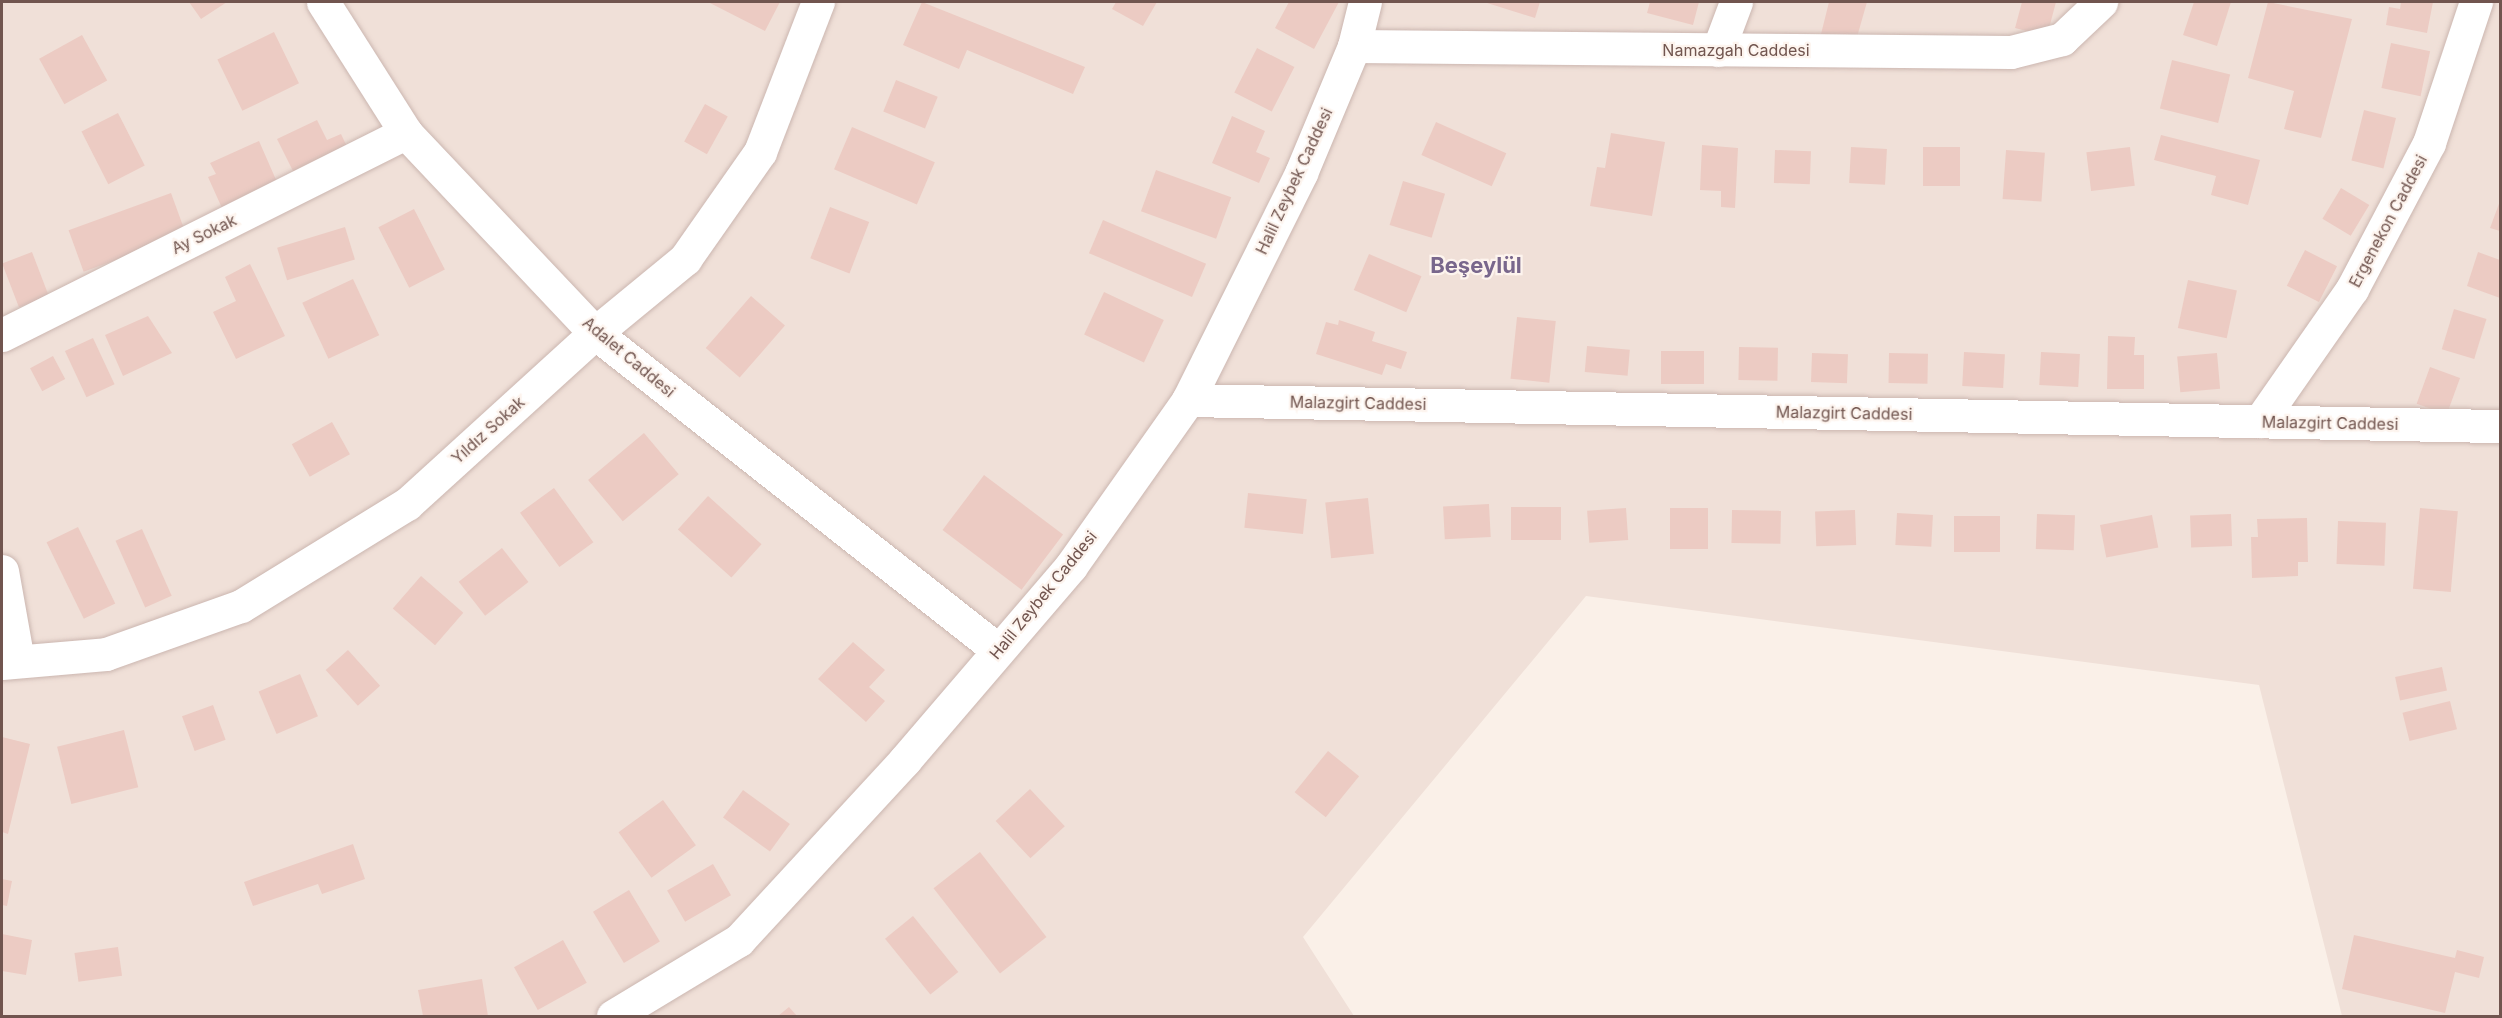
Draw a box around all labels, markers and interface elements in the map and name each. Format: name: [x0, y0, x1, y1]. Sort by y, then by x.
street label: Namazgah Caddesi: [1662, 40, 1810, 60]
street label: Halil Zeybek Caddesi: [1252, 105, 1336, 257]
street label: Ergenekon Caddesi: [2345, 152, 2431, 290]
street label: Ay Sokak: [168, 210, 240, 258]
district label: Beşeylül: [1430, 253, 1522, 279]
street label: Adalet Caddesi: [579, 313, 679, 401]
street label: Yıldız Sokak: [448, 392, 528, 468]
street label: Malazgirt Caddesi: [1290, 392, 1426, 414]
street label: Malazgirt Caddesi: [1776, 402, 1912, 424]
street label: Malazgirt Caddesi: [2262, 412, 2398, 434]
street label: Halil Zeybek Caddesi: [985, 527, 1101, 663]

